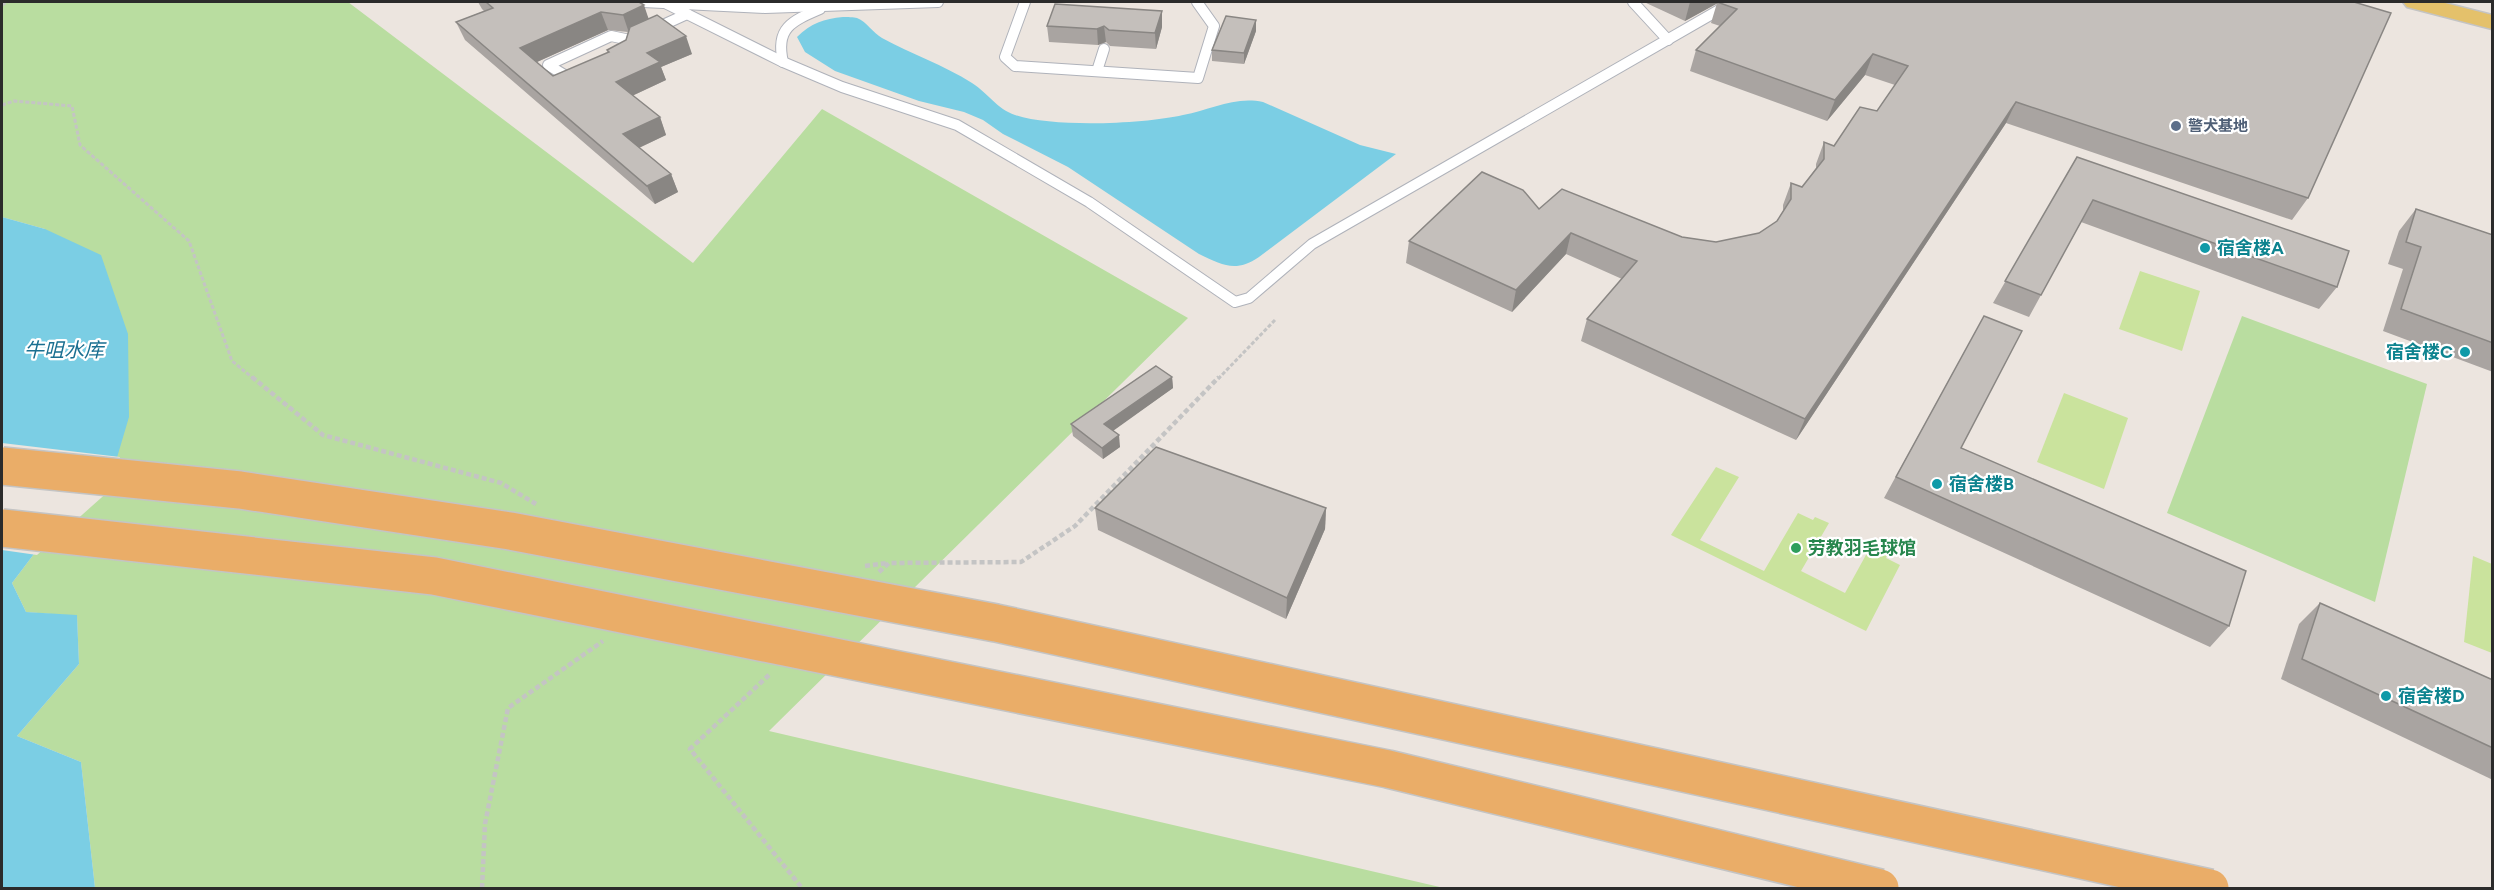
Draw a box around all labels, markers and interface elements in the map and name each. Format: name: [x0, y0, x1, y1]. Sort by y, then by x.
place label: 警犬基地: [2188, 117, 2248, 135]
marker: 警犬基地: [2169, 119, 2183, 133]
place label: 宿舍楼A: [2217, 237, 2284, 259]
marker: 宿舍楼A: [2198, 241, 2212, 255]
water label: 牛咀水库: [24, 338, 107, 362]
place label: 宿舍楼C: [2386, 341, 2453, 363]
marker: 宿舍楼C: [2458, 345, 2472, 359]
place label: 宿舍楼B: [1949, 473, 2014, 495]
marker: 宿舍楼B: [1930, 477, 1944, 491]
place label: 劳教羽毛球馆: [1808, 537, 1916, 559]
marker: 劳教羽毛球馆: [1789, 541, 1803, 555]
place label: 宿舍楼D: [2398, 685, 2465, 707]
marker: 宿舍楼D: [2379, 689, 2393, 703]

